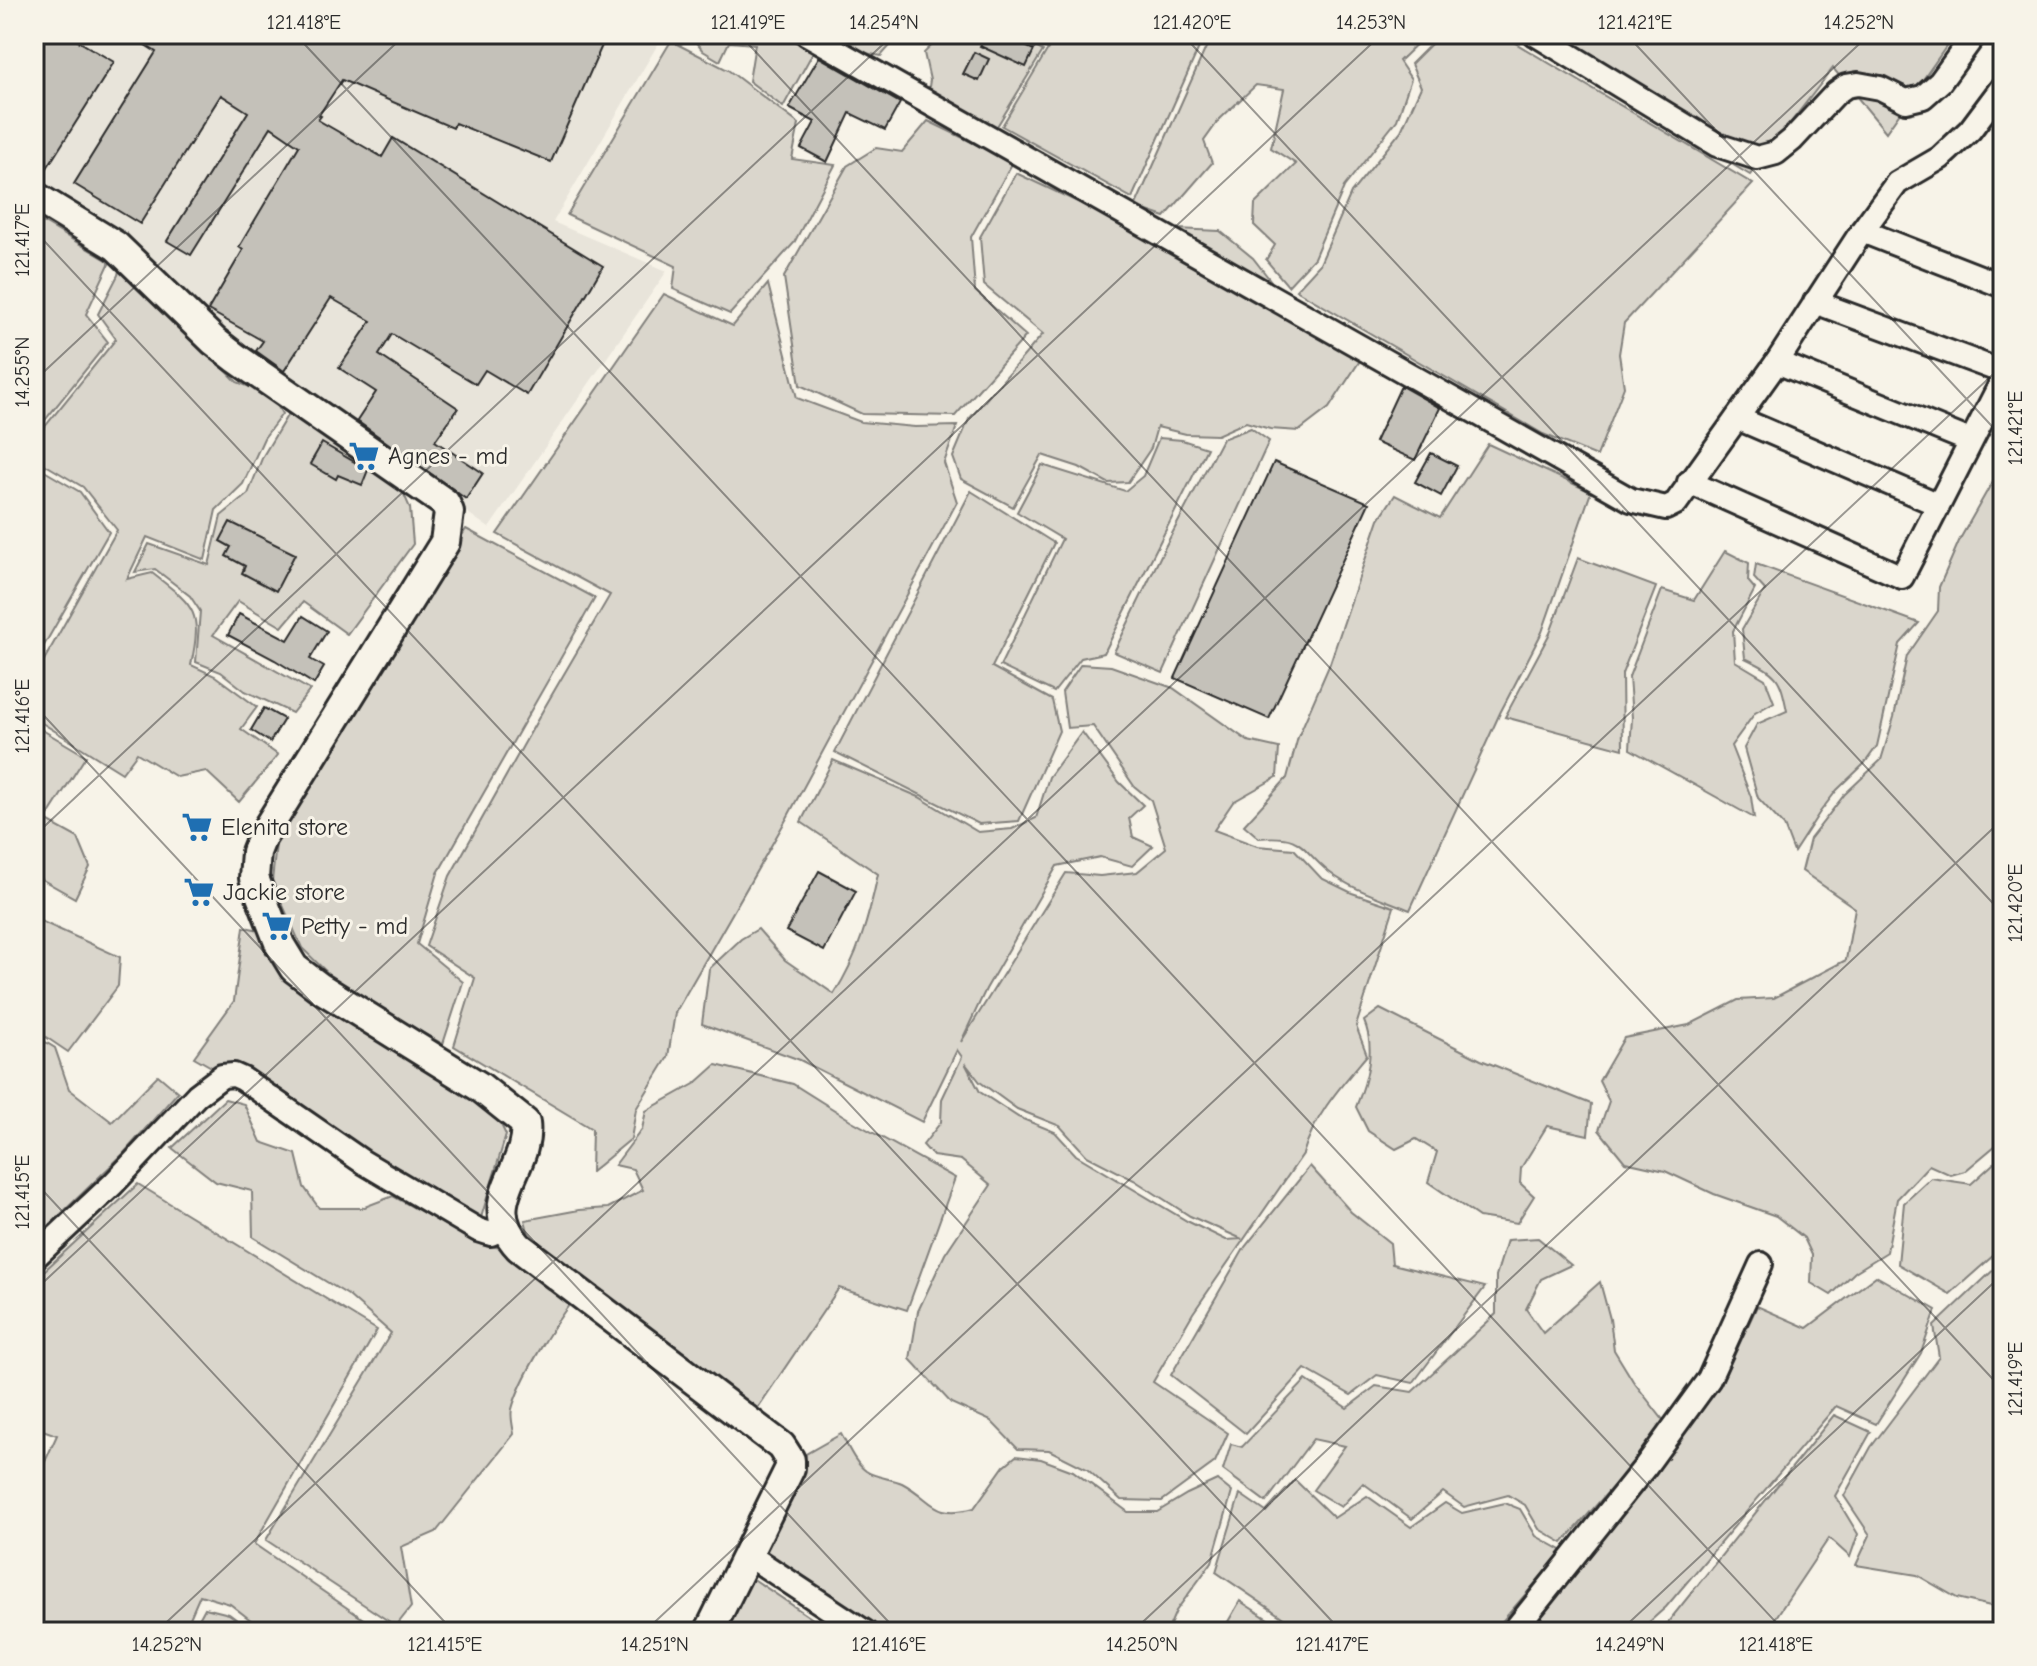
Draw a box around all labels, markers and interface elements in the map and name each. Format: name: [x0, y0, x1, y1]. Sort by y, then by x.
text: 121.418°E: [267, 11, 341, 34]
text: 121.419°E: [711, 11, 785, 34]
text: 14.254°N: [849, 11, 919, 34]
text: 121.420°E: [1153, 11, 1231, 34]
text: 14.253°N: [1336, 11, 1406, 34]
text: 121.421°E: [1598, 11, 1672, 34]
text: 14.252°N: [1824, 11, 1894, 34]
text: 121.417°E: [11, 203, 34, 277]
text: 14.255°N: [11, 337, 34, 407]
text: 121.421°E: [2004, 391, 2027, 465]
supermarket icon: Agnes - md: [347, 439, 381, 473]
place label: Agnes - md: [388, 442, 508, 470]
text: 121.416°E: [11, 679, 34, 753]
supermarket icon: Elenita store: [180, 810, 214, 844]
place label: Elenita store: [221, 813, 348, 841]
text: 121.420°E: [2004, 864, 2027, 942]
supermarket icon: Jackie store: [182, 875, 216, 909]
place label: Jackie store: [223, 878, 345, 906]
supermarket icon: Petty - md: [260, 909, 294, 943]
place label: Petty - md: [301, 912, 408, 940]
text: 121.415°E: [11, 1155, 34, 1229]
text: 121.419°E: [2004, 1342, 2027, 1416]
text: 14.252°N: [132, 1633, 202, 1656]
text: 121.415°E: [408, 1633, 482, 1656]
text: 14.251°N: [621, 1633, 689, 1656]
text: 121.416°E: [852, 1633, 926, 1656]
text: 14.250°N: [1106, 1633, 1178, 1656]
text: 121.417°E: [1295, 1633, 1369, 1656]
text: 14.249°N: [1595, 1633, 1665, 1656]
text: 121.418°E: [1739, 1633, 1813, 1656]

